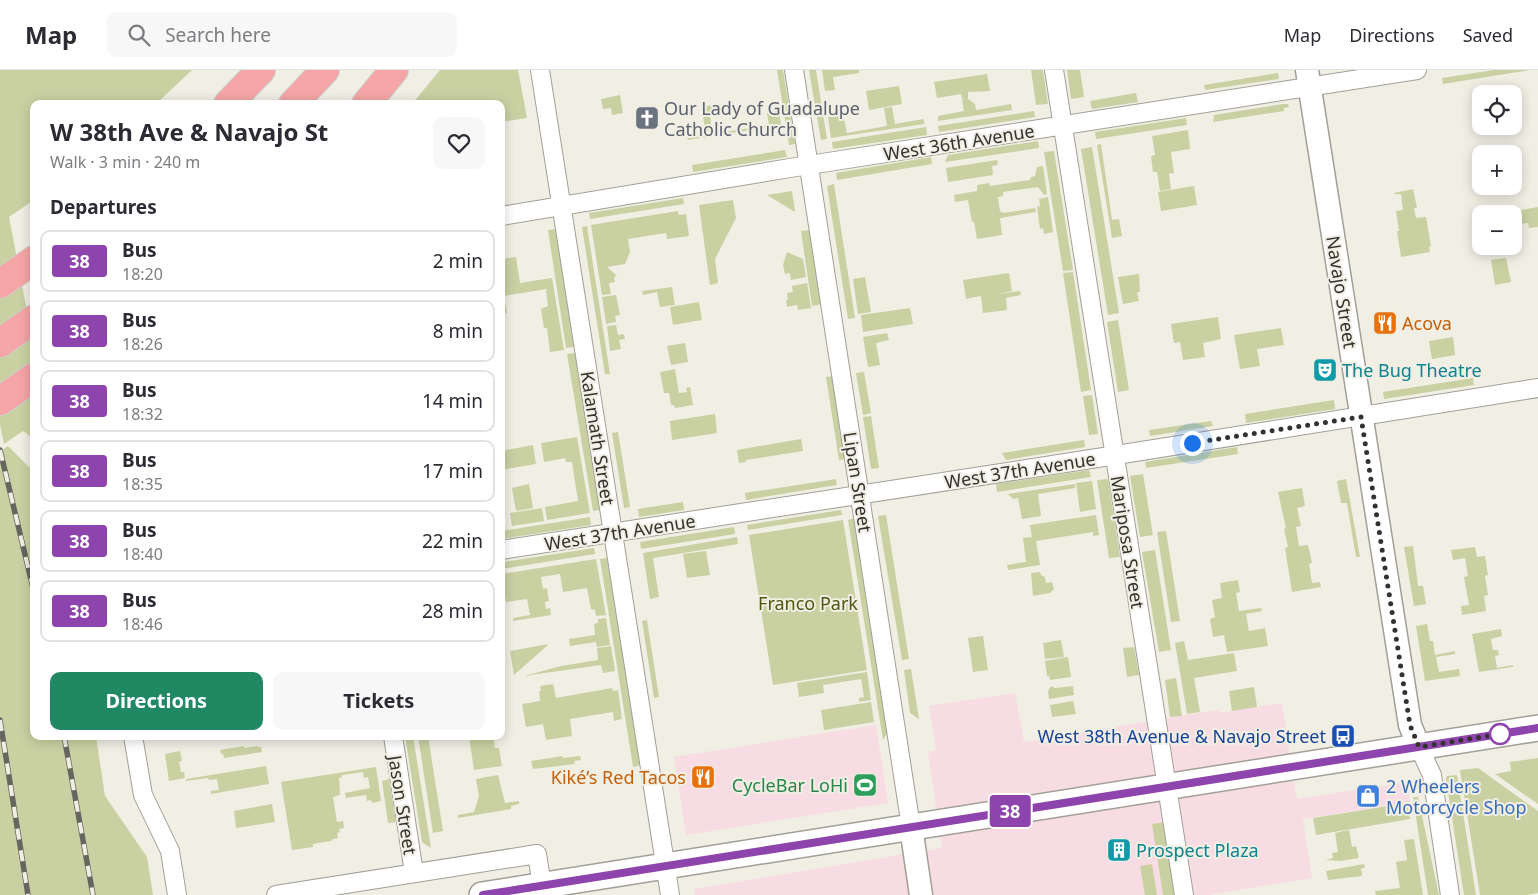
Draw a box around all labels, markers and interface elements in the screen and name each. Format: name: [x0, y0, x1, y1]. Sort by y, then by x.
search box: [107, 12, 457, 57]
text: Map: [25, 18, 77, 51]
icon: search: [125, 21, 153, 49]
text: Search here: [165, 22, 271, 48]
text: Map: [1284, 23, 1321, 47]
text: Directions: [1349, 23, 1435, 47]
text: Saved: [1463, 23, 1513, 47]
map controls: [1472, 85, 1522, 255]
button: locate: [1472, 85, 1522, 135]
place label: Our Lady of Guadalupe Catholic Church: [664, 96, 860, 141]
church icon: Our Lady of Guadalupe Catholic Church: [634, 105, 660, 131]
text: W 38th Ave & Navajo St: [50, 115, 328, 148]
button: heart: [433, 117, 485, 169]
street label: West 36th Avenue: [882, 118, 1036, 166]
button: +: [1472, 145, 1522, 195]
text: Walk · 3 min · 240 m: [50, 151, 200, 173]
text: Departures: [50, 194, 157, 220]
button: −: [1472, 205, 1522, 255]
street label: Navajo Street: [1321, 234, 1363, 350]
text: Bus: [122, 237, 157, 263]
text: 2 min: [433, 248, 483, 274]
text: 38: [69, 249, 90, 273]
text: 18:20: [122, 263, 163, 285]
text: Bus: [122, 307, 157, 333]
restaurant icon: Acova: [1372, 310, 1398, 336]
place label: Acova: [1402, 311, 1452, 335]
text: 8 min: [433, 318, 483, 344]
text: 38: [69, 319, 90, 343]
text: 18:26: [122, 333, 163, 355]
theatre icon: The Bug Theatre: [1312, 357, 1338, 383]
place label: The Bug Theatre: [1342, 358, 1482, 382]
street label: Kalamath Street: [576, 369, 621, 507]
text: Bus: [122, 377, 157, 403]
text: 14 min: [422, 388, 483, 414]
text: 38: [69, 389, 90, 413]
text: 18:32: [122, 403, 163, 425]
street label: Lipan Street: [838, 430, 878, 534]
your location: [1180, 431, 1205, 456]
street label: West 37th Avenue: [943, 446, 1097, 494]
text: Bus: [122, 447, 157, 473]
text: 17 min: [422, 458, 483, 484]
text: 38: [69, 459, 90, 483]
text: 18:35: [122, 473, 163, 495]
street label: Mariposa Street: [1106, 474, 1150, 611]
street label: West 37th Avenue: [543, 508, 697, 556]
text: Bus: [122, 517, 157, 543]
text: 22 min: [422, 528, 483, 554]
text: 38: [69, 529, 90, 553]
text: 18:40: [122, 543, 163, 565]
text: Bus: [122, 587, 157, 613]
park label: Franco Park: [758, 591, 858, 615]
text: 28 min: [422, 598, 483, 624]
text: 38: [69, 599, 90, 623]
text: 18:46: [122, 613, 163, 635]
button: Directions: [50, 672, 263, 730]
button: Tickets: [273, 672, 485, 730]
bus stop icon: West 38th Avenue & Navajo Street: [1330, 723, 1356, 749]
unlabelled marker: [1489, 723, 1511, 745]
place label: West 38th Avenue & Navajo Street: [1038, 724, 1326, 748]
street label: Jason Street: [383, 751, 423, 857]
restaurant icon: Kiké’s Red Tacos: [690, 764, 716, 790]
place label: Kiké’s Red Tacos: [551, 765, 686, 789]
sports icon: CycleBar LoHi: [852, 772, 878, 798]
place label: CycleBar LoHi: [732, 773, 848, 797]
place label: 2 Wheelers Motorcycle Shop: [1386, 774, 1527, 819]
shop icon: 2 Wheelers Motorcycle Shop: [1355, 783, 1381, 809]
line badge: 38: [988, 795, 1032, 827]
text: 38: [1000, 799, 1020, 823]
building icon: Prospect Plaza: [1106, 837, 1132, 863]
place label: Prospect Plaza: [1136, 838, 1259, 862]

